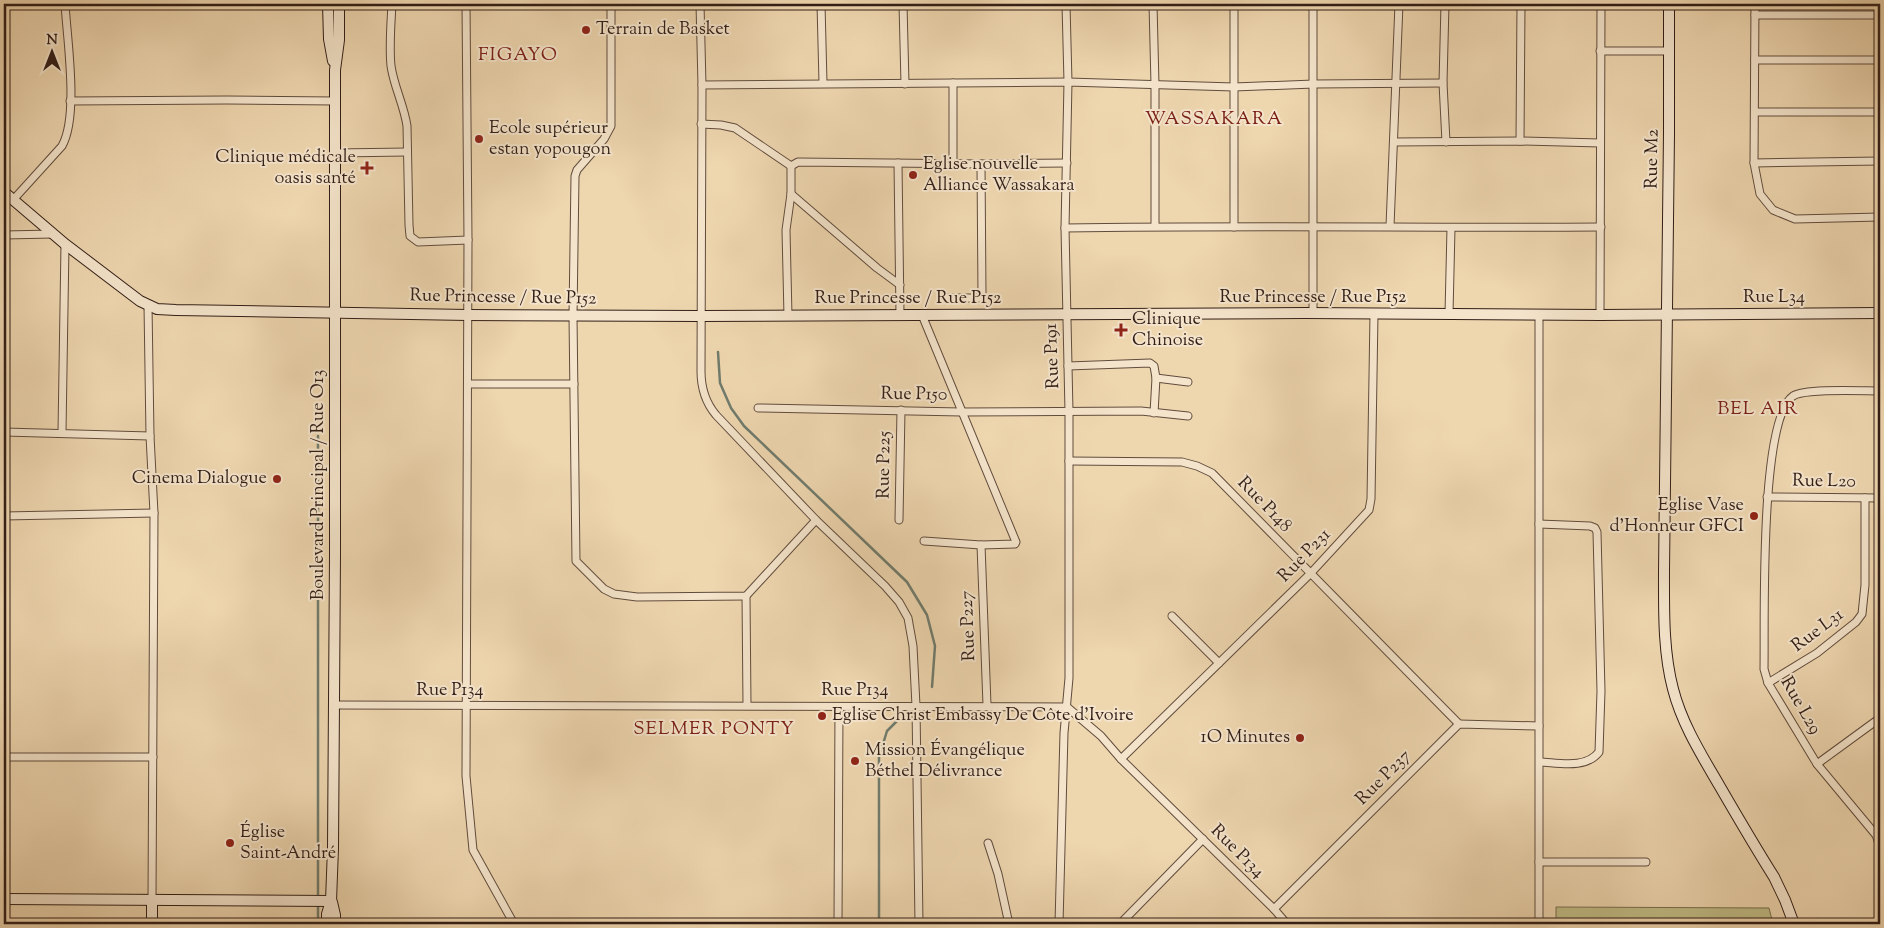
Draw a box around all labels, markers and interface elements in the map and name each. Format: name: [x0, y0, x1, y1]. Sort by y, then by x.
place label: Terrain de Basket: [596, 17, 730, 43]
marker: Terrain de Basket: [580, 24, 592, 36]
north arrow: [28, 28, 78, 78]
text: N: [46, 31, 58, 51]
district label: FIGAYO: [478, 42, 558, 69]
district label: WASSAKARA: [1145, 106, 1283, 133]
place label: Ecole supérieur estan yopougon: [489, 116, 611, 163]
street label: Rue M2: [1639, 128, 1667, 189]
marker: Ecole supérieur estan yopougon: [473, 133, 485, 145]
place label: Clinique médicale oasis santé: [215, 145, 356, 192]
place label: Eglise nouvelle Alliance Wassakara: [923, 152, 1074, 199]
marker: Clinique médicale oasis santé: [360, 161, 374, 175]
marker: Eglise nouvelle Alliance Wassakara: [907, 169, 919, 181]
street label: Rue Princesse / Rue P152: [409, 283, 597, 313]
street label: Rue Princesse / Rue P152: [1219, 285, 1407, 311]
street label: Rue L34: [1743, 285, 1805, 311]
street label: Rue Princesse / Rue P152: [814, 286, 1002, 312]
place label: Clinique Chinoise: [1132, 307, 1203, 354]
street label: Rue P191: [1039, 323, 1067, 389]
marker: Clinique Chinoise: [1114, 323, 1128, 337]
street label: Boulevard Principal / Rue O13: [306, 370, 332, 600]
street label: Rue P150: [880, 381, 948, 409]
district label: BEL AIR: [1717, 396, 1799, 423]
street label: Rue P225: [871, 431, 899, 499]
place label: Cinema Dialogue: [132, 466, 267, 492]
street label: Rue L20: [1792, 468, 1856, 496]
street label: Rue P148: [1231, 471, 1297, 539]
marker: Cinema Dialogue: [271, 473, 283, 485]
place label: Eglise Vase d'Honneur GFCI: [1610, 493, 1744, 540]
marker: Eglise Vase d'Honneur GFCI: [1748, 510, 1760, 522]
street label: Rue P231: [1273, 523, 1337, 589]
street label: Rue P227: [955, 590, 983, 662]
street label: Rue L31: [1787, 603, 1849, 659]
street label: Rue L29: [1773, 672, 1827, 740]
street label: Rue P134: [416, 678, 484, 704]
street label: Rue P134: [821, 678, 889, 704]
place label: Eglise Christ Embassy De Côte d'Ivoire: [832, 703, 1134, 729]
marker: Eglise Christ Embassy De Côte d'Ivoire: [816, 710, 828, 722]
district label: SELMER PONTY: [633, 716, 795, 743]
place label: 1O Minutes: [1201, 725, 1290, 751]
marker: 1O Minutes: [1294, 732, 1306, 744]
place label: Mission Évangélique Béthel Délivrance: [865, 738, 1025, 785]
street label: Rue P237: [1350, 744, 1418, 812]
marker: Mission Évangélique Béthel Délivrance: [849, 755, 861, 767]
street label: Rue P134: [1204, 819, 1270, 885]
place label: Église Saint-André: [240, 820, 336, 867]
marker: Église Saint-André: [224, 837, 236, 849]

